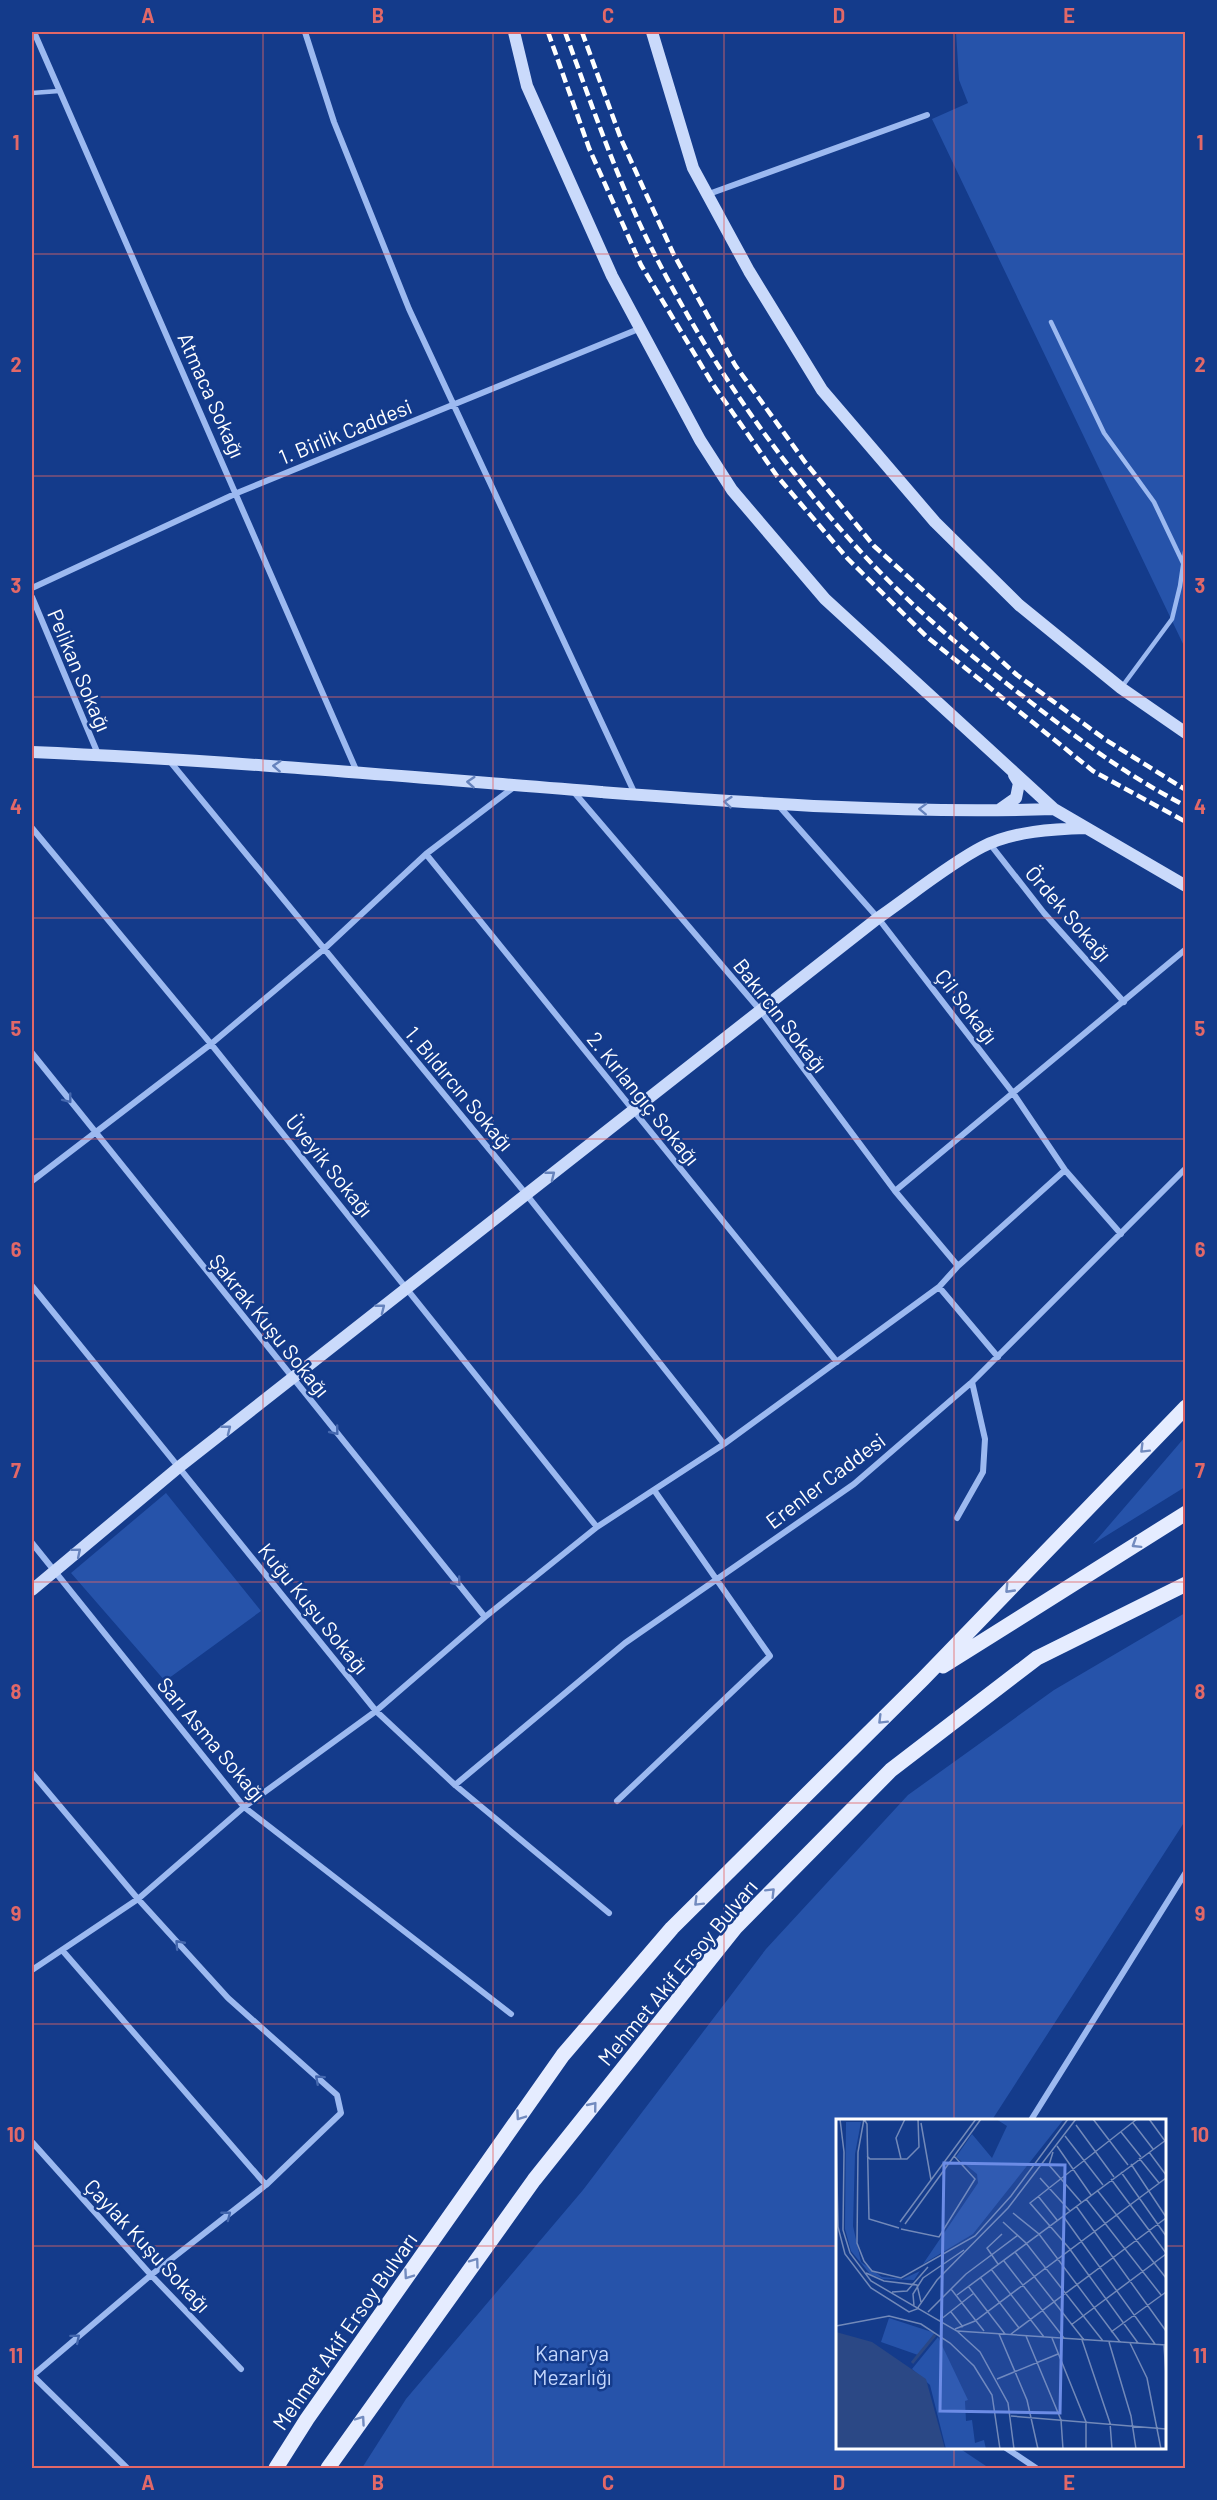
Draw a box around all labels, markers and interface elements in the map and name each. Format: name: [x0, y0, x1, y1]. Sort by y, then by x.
text: A: [141, 3, 155, 27]
text: B: [372, 3, 384, 27]
text: C: [602, 3, 614, 27]
text: D: [833, 3, 845, 27]
text: E: [1063, 3, 1075, 27]
text: 1: [12, 130, 20, 154]
text: 1: [1196, 130, 1204, 154]
street label: Atmaca Sokağı: [173, 328, 251, 462]
text: 2: [10, 352, 22, 376]
text: 2: [1194, 352, 1206, 376]
street label: 1. Birlik Caddesi: [275, 393, 415, 469]
text: 3: [11, 573, 21, 597]
text: 3: [1195, 573, 1205, 597]
street label: Pelikan Sokağı: [43, 605, 117, 735]
one-way arrow: [272, 760, 281, 773]
one-way arrow: [467, 775, 476, 788]
text: 4: [10, 794, 22, 818]
text: 4: [1194, 794, 1206, 818]
one-way arrow: [724, 795, 733, 808]
one-way arrow: [919, 803, 928, 816]
street label: Ördek Sokağı: [1021, 860, 1117, 966]
street label: Bakırcın Sokağı: [729, 953, 833, 1077]
street label: Çil Sokağı: [931, 963, 1003, 1049]
text: 5: [11, 1016, 22, 1040]
text: 5: [1195, 1016, 1206, 1040]
street label: 1. Bıldırcın Sokağı: [401, 1021, 519, 1155]
street label: 2. Kırlangıç Sokağı: [583, 1026, 705, 1170]
one-way arrow: [60, 1092, 71, 1103]
street label: Üveyik Sokağı: [281, 1109, 379, 1221]
one-way arrow: [544, 1171, 555, 1182]
text: 6: [11, 1237, 22, 1261]
text: 6: [1195, 1237, 1206, 1261]
street label: Şakrak Kuşu Sokağı: [205, 1248, 335, 1402]
one-way arrow: [374, 1305, 385, 1316]
one-way arrow: [327, 1424, 338, 1435]
one-way arrow: [221, 1425, 232, 1436]
street label: Erenler Caddesi: [760, 1427, 890, 1533]
one-way arrow: [1141, 1442, 1151, 1453]
text: 7: [11, 1458, 21, 1482]
text: 7: [1195, 1458, 1205, 1482]
one-way arrow: [1132, 1537, 1143, 1548]
street label: Kuğu Kuşu Sokağı: [254, 1538, 374, 1678]
one-way arrow: [70, 1549, 81, 1560]
one-way arrow: [449, 1576, 460, 1587]
one-way arrow: [1005, 1583, 1016, 1593]
street label: Sarı Asma Sokağı: [153, 1672, 271, 1806]
text: 8: [11, 1679, 22, 1703]
text: 8: [1195, 1679, 1206, 1703]
one-way arrow: [878, 1713, 888, 1724]
street label: Mehmet Akif Ersoy Bulvarı: [592, 1874, 762, 2070]
one-way arrow: [764, 1889, 775, 1899]
one-way arrow: [695, 1894, 706, 1905]
text: 9: [11, 1901, 21, 1925]
text: 9: [1195, 1901, 1205, 1925]
one-way arrow: [175, 1940, 186, 1951]
one-way arrow: [315, 2075, 326, 2086]
one-way arrow: [585, 2102, 596, 2113]
one-way arrow: [516, 2109, 527, 2120]
inset map: [836, 2119, 1166, 2449]
text: 10: [7, 2122, 25, 2146]
text: 10: [1191, 2122, 1209, 2146]
street label: Çaylak Kuşu Sokağı: [80, 2173, 216, 2317]
one-way arrow: [221, 2211, 232, 2222]
street label: Mehmet Akif Ersoy Bulvarı: [266, 2228, 422, 2434]
one-way arrow: [468, 2257, 479, 2268]
one-way arrow: [404, 2269, 415, 2280]
one-way arrow: [69, 2334, 80, 2345]
park label: Kanarya Mezarlığı: [533, 2340, 611, 2389]
text: 11: [9, 2343, 23, 2367]
text: 11: [1193, 2343, 1207, 2367]
one-way arrow: [354, 2415, 365, 2426]
text: A: [141, 2470, 155, 2494]
text: B: [372, 2470, 384, 2494]
text: C: [602, 2470, 614, 2494]
text: D: [833, 2470, 845, 2494]
text: E: [1063, 2470, 1075, 2494]

